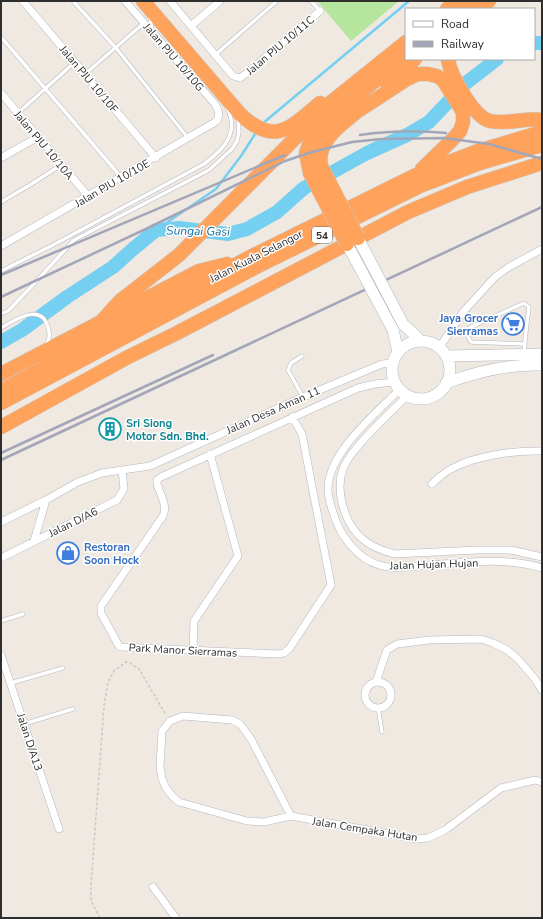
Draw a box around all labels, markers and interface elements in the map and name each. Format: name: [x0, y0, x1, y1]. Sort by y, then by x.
legend: [405, 8, 535, 60]
street label: Jalan PJU 10/11C: [242, 12, 318, 79]
text: Road: [441, 16, 469, 32]
street label: Jalan PJU 10/10G: [139, 19, 207, 95]
text: Railway: [441, 36, 485, 52]
street label: Jalan PJU 10/10F: [55, 42, 121, 116]
street label: Jalan PJU 10/10A: [10, 107, 77, 183]
street label: Jalan PJU 10/10E: [71, 156, 152, 211]
water label: Sungai Gasi: [166, 222, 230, 240]
street label: Jalan Kuala Selangor: [206, 226, 305, 287]
road number: 54: [312, 227, 332, 243]
place label: Jaya Grocer Sierramas: [438, 311, 499, 339]
supermarket icon: Jaya Grocer Sierramas: [500, 311, 526, 337]
street label: Jalan Desa Aman 11: [223, 383, 322, 438]
building icon: Sri Siong Motor Sdn. Bhd.: [97, 416, 123, 442]
place label: Sri Siong Motor Sdn. Bhd.: [126, 416, 209, 444]
street label: Jalan D/A6: [45, 504, 101, 541]
shop icon: Restoran Soon Hock: [55, 540, 81, 566]
place label: Restoran Soon Hock: [84, 540, 140, 568]
street label: Jalan Hujan Hujan: [388, 555, 479, 574]
street label: Park Manor Sierramas: [128, 640, 238, 661]
street label: Jalan D/A13: [13, 710, 46, 773]
street label: Jalan Cempaka Hutan: [310, 814, 419, 845]

